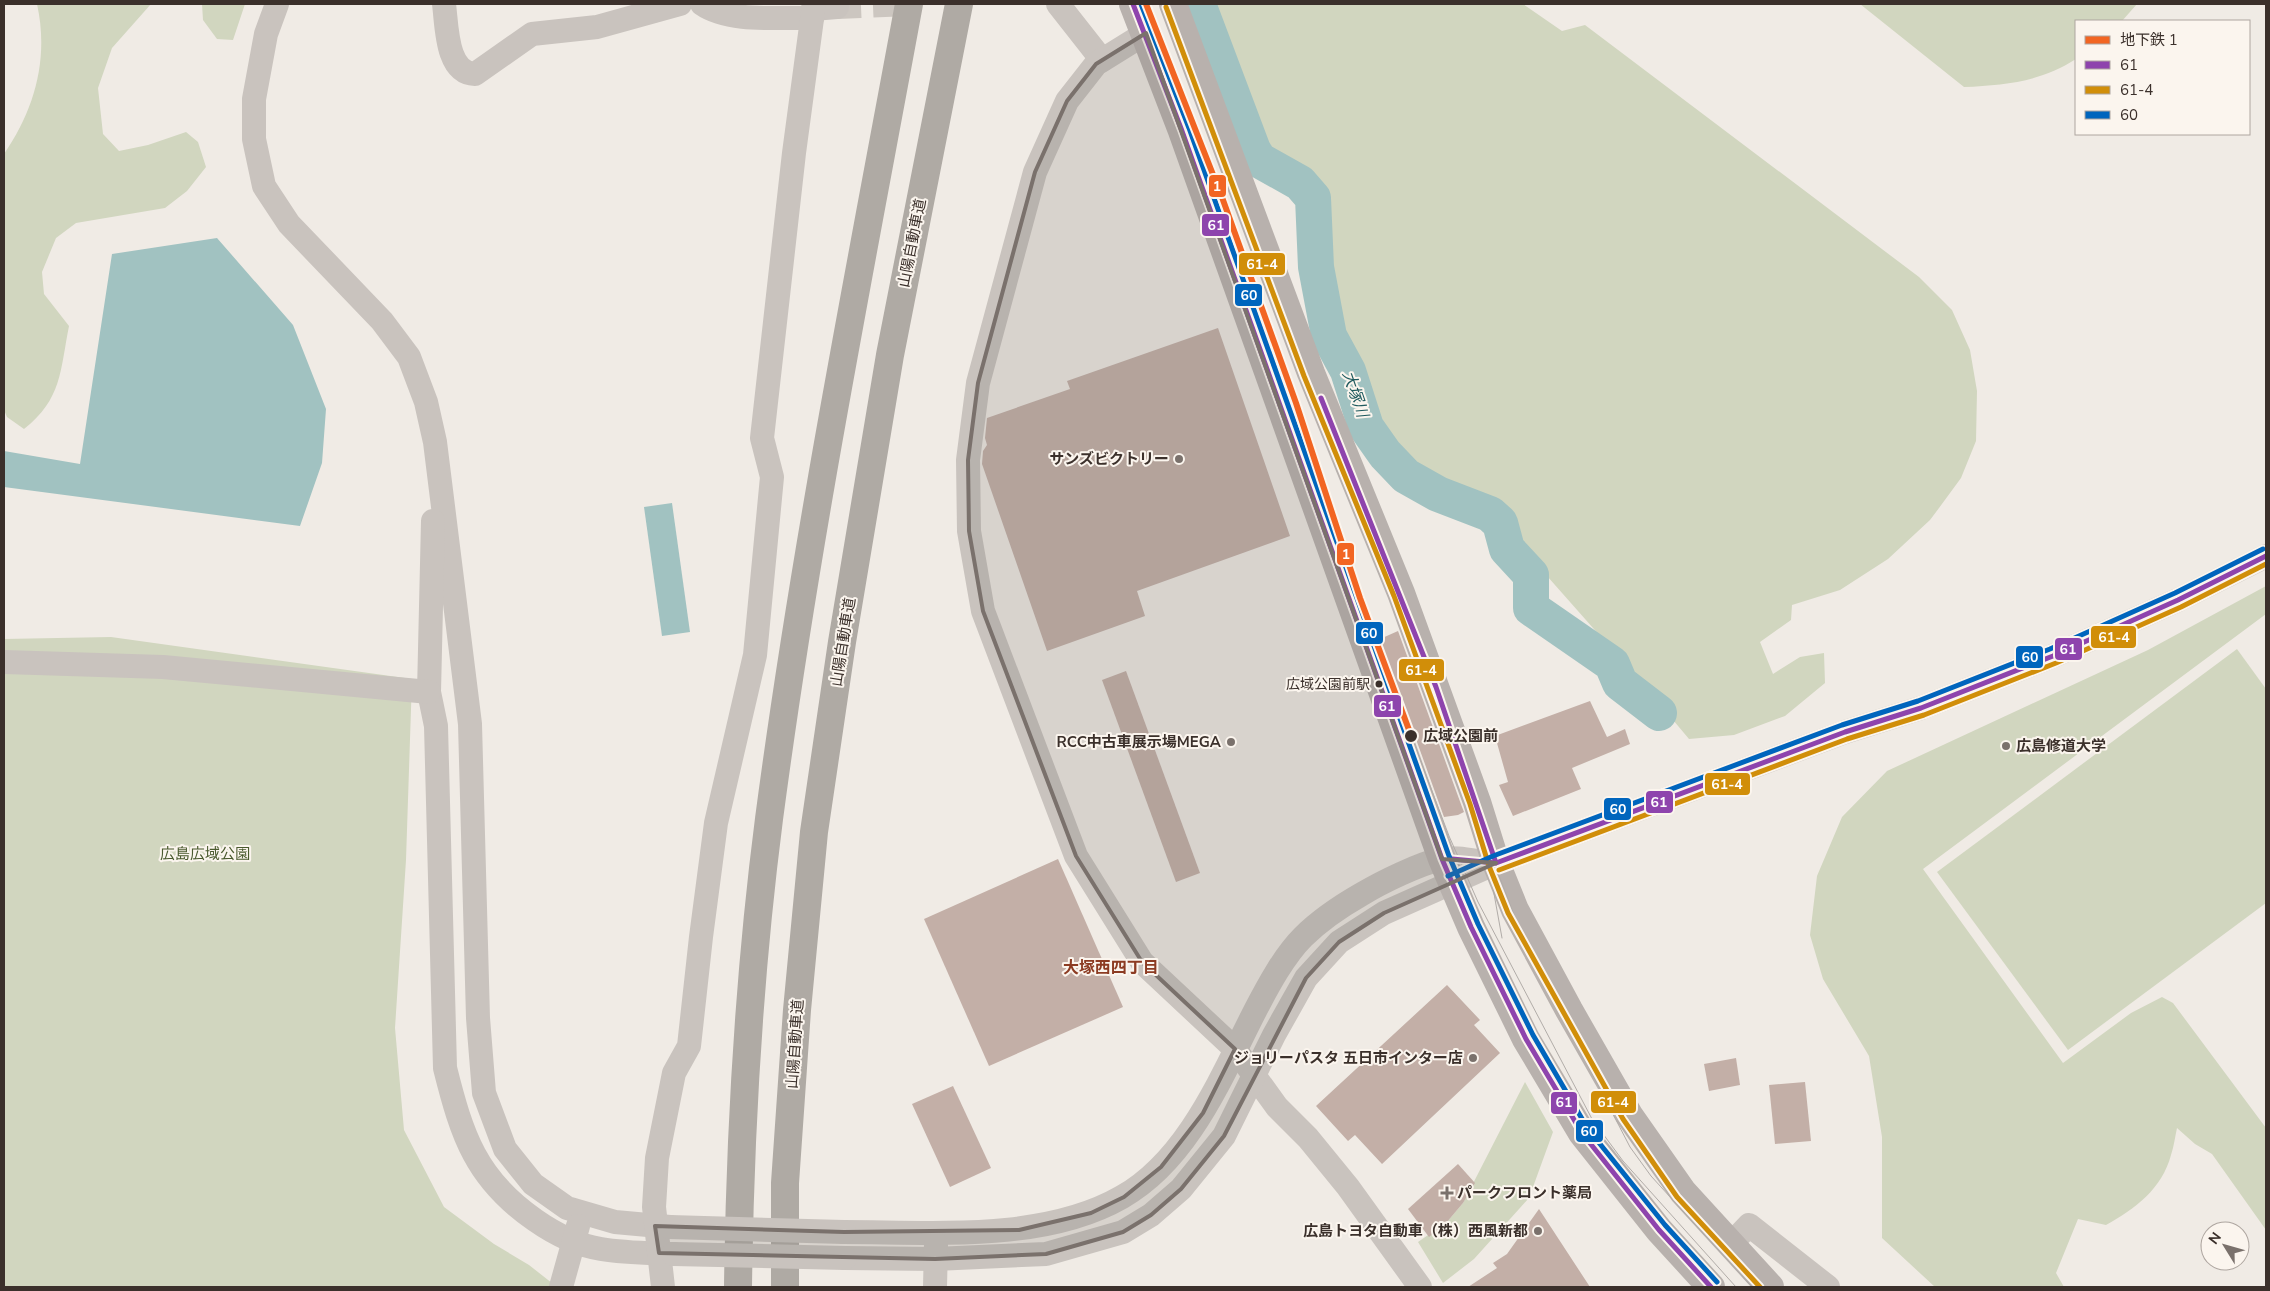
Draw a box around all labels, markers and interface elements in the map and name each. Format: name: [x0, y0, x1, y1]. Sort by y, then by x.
legend: [2075, 20, 2250, 135]
text: 地下鉄 1: [2120, 30, 2178, 50]
text: 61: [2120, 55, 2138, 75]
text: 61-4: [2120, 80, 2153, 100]
text: 60: [2120, 105, 2138, 125]
line badge: 1: [1208, 174, 1227, 198]
text: 1: [1213, 177, 1221, 196]
street label: 山陽自動車道: [894, 197, 930, 289]
line badge: 61: [1201, 213, 1230, 237]
text: 61: [1208, 216, 1224, 235]
line badge: 61-4: [1238, 252, 1286, 276]
text: 61-4: [1246, 255, 1278, 274]
line badge: 60: [1234, 283, 1263, 307]
text: 60: [1241, 286, 1257, 305]
water label: 大塚川: [1337, 368, 1374, 422]
place label: サンズビクトリー: [1049, 449, 1169, 469]
marker: サンズビクトリー: [1173, 453, 1185, 465]
line badge: 1: [1336, 542, 1355, 566]
text: 1: [1342, 545, 1350, 564]
street label: 山陽自動車道: [826, 596, 860, 688]
line badge: 60: [1355, 621, 1384, 645]
text: 60: [1361, 624, 1377, 643]
line badge: 61-4: [2090, 625, 2137, 649]
text: 61-4: [2098, 628, 2130, 647]
line badge: 61: [2054, 637, 2083, 661]
text: 61: [2060, 640, 2076, 659]
line badge: 60: [2015, 645, 2044, 669]
text: 60: [2022, 648, 2038, 667]
line badge: 61-4: [1398, 658, 1445, 682]
text: 61-4: [1405, 661, 1437, 680]
place label: 広域公園前駅: [1286, 675, 1370, 694]
marker: 広域公園前駅: [1374, 679, 1384, 689]
line badge: 61: [1373, 694, 1402, 718]
text: 61: [1379, 697, 1395, 716]
place label: 広域公園前: [1423, 726, 1498, 746]
marker: 広域公園前: [1403, 728, 1419, 744]
place label: RCC中古車展示場MEGA: [1057, 732, 1222, 752]
marker: RCC中古車展示場MEGA: [1225, 736, 1237, 748]
place label: 広島修道大学: [2016, 736, 2106, 756]
marker: 広島修道大学: [2000, 740, 2012, 752]
line badge: 61-4: [1704, 772, 1751, 796]
text: 61-4: [1711, 775, 1743, 794]
line badge: 61: [1645, 790, 1674, 814]
text: 61: [1651, 793, 1667, 812]
line badge: 60: [1603, 797, 1632, 821]
text: 60: [1610, 800, 1626, 819]
park label: 広島広域公園: [160, 844, 250, 864]
district label: 大塚西四丁目: [1063, 957, 1159, 979]
street label: 山陽自動車道: [782, 998, 808, 1090]
place label: ジョリーパスタ 五日市インター店: [1234, 1048, 1463, 1068]
marker: ジョリーパスタ 五日市インター店: [1467, 1052, 1479, 1064]
line badge: 61-4: [1590, 1090, 1637, 1114]
line badge: 61: [1550, 1091, 1578, 1115]
text: 61: [1556, 1093, 1572, 1112]
text: 61-4: [1597, 1093, 1629, 1112]
line badge: 60: [1575, 1119, 1604, 1143]
text: 60: [1581, 1122, 1597, 1141]
place label: パークフロント薬局: [1457, 1183, 1592, 1203]
marker: パークフロント薬局: [1441, 1187, 1453, 1199]
place label: 広島トヨタ自動車（株）西風新都: [1303, 1221, 1528, 1241]
north arrow: [2200, 1221, 2250, 1271]
marker: 広島トヨタ自動車（株）西風新都: [1532, 1225, 1544, 1237]
text: N: [2204, 1229, 2226, 1248]

